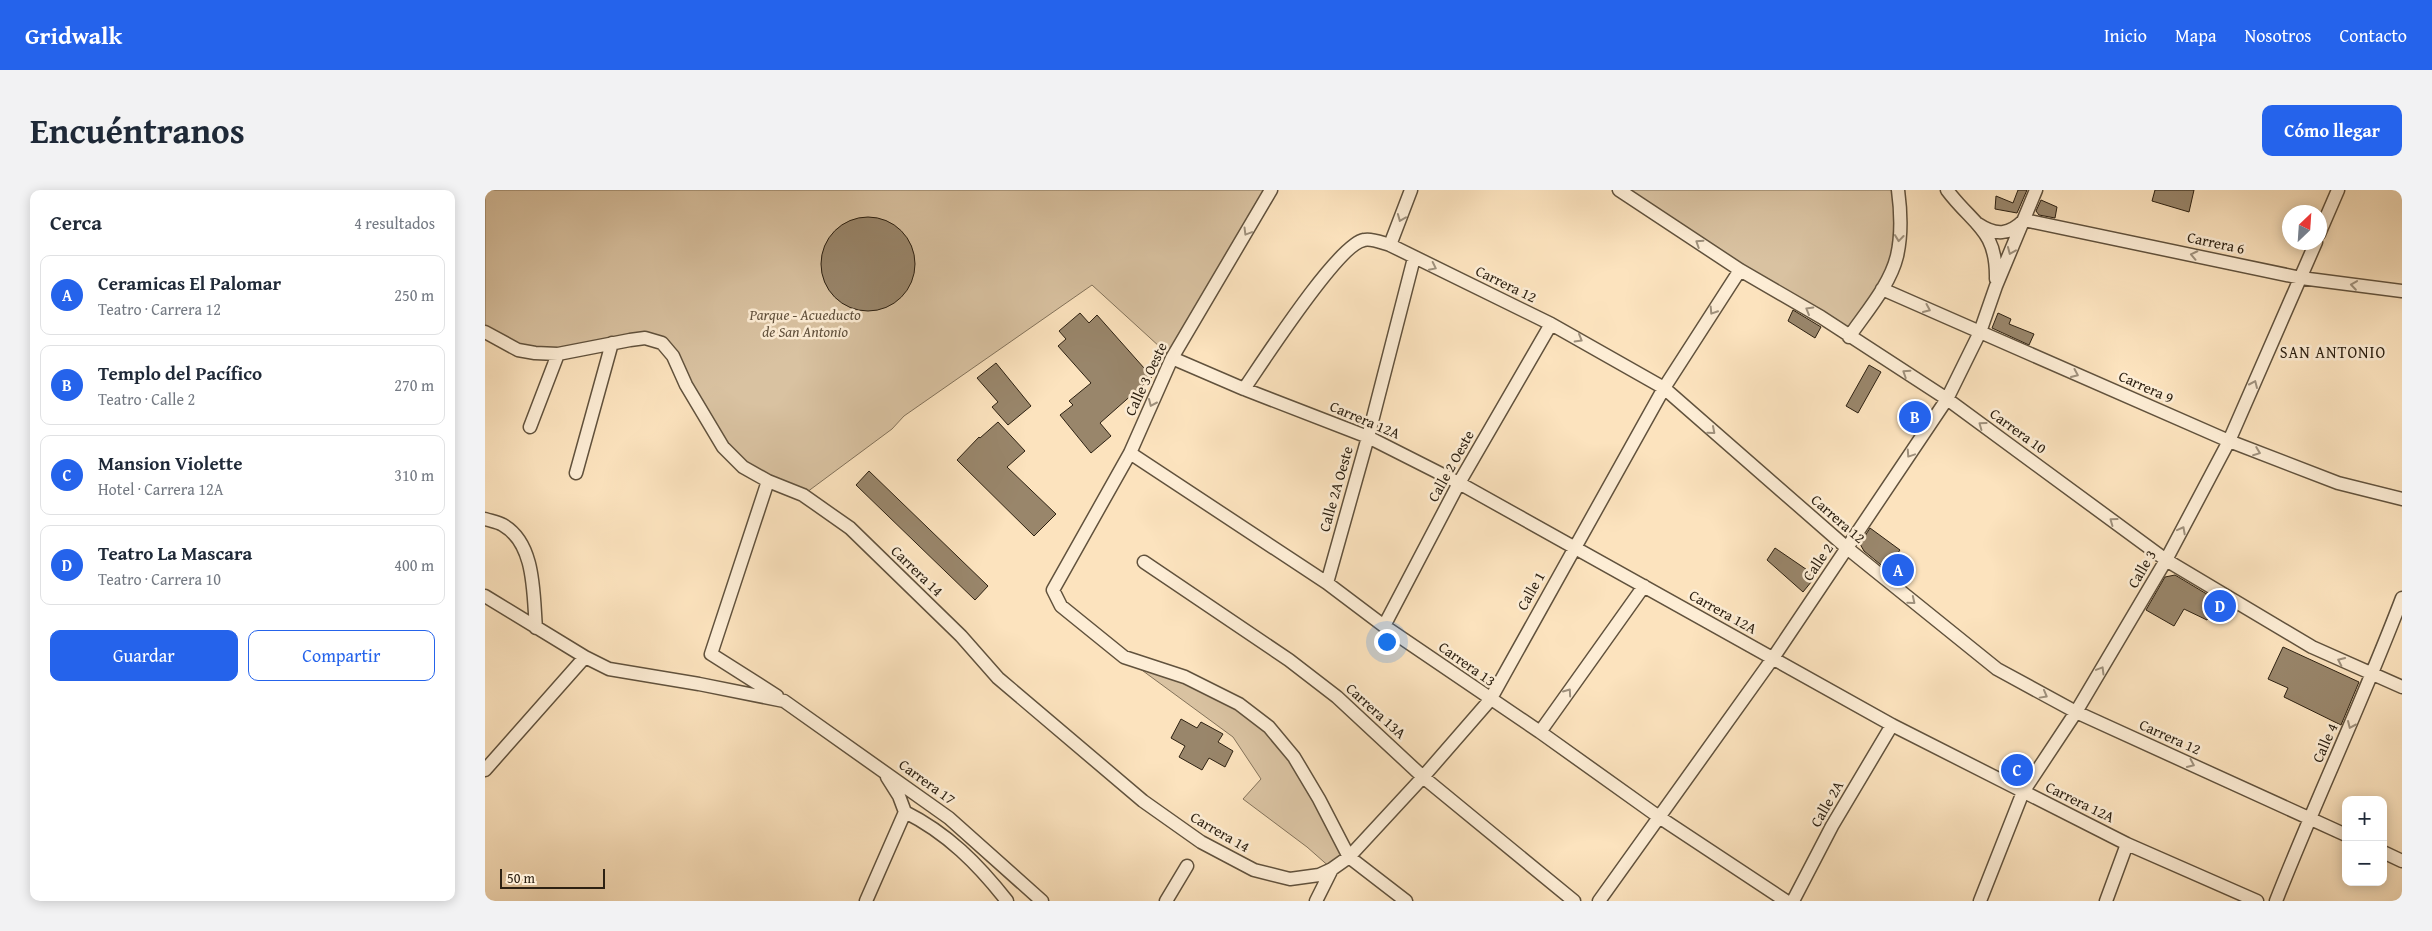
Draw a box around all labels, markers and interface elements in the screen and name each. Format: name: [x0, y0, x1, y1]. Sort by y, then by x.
text: Gridwalk: [25, 18, 122, 53]
text: Inicio: [2104, 22, 2147, 49]
text: Mapa: [2175, 22, 2216, 49]
text: Nosotros: [2244, 22, 2312, 49]
text: Contacto: [2340, 22, 2407, 49]
text: Encuéntranos: [30, 105, 245, 156]
button: Cómo llegar: [2262, 105, 2402, 156]
north arrow: [2282, 205, 2327, 250]
text: Cerca: [50, 207, 102, 238]
text: 4 resultados: [354, 211, 435, 235]
one-way arrow: [1396, 213, 1407, 222]
street label: Carrera 6: [2186, 226, 2247, 259]
one-way arrow: [1244, 227, 1254, 236]
one-way arrow: [1894, 235, 1905, 243]
one-way arrow: [1695, 240, 1705, 249]
one-way arrow: [2007, 246, 2017, 255]
one-way arrow: [2190, 251, 2198, 261]
street label: Carrera 12: [1472, 260, 1540, 307]
one-way arrow: [1428, 261, 1437, 271]
text: Ceramicas El Palomar: [98, 269, 281, 297]
one-way arrow: [2349, 280, 2357, 291]
text: A: [62, 283, 72, 307]
text: 250 m: [394, 283, 434, 307]
text: Teatro · Carrera 12: [98, 297, 221, 321]
one-way arrow: [1922, 302, 1931, 313]
park label: Parque - Acueducto de San Antonio: [748, 304, 861, 342]
one-way arrow: [1710, 305, 1720, 314]
one-way arrow: [1805, 306, 1814, 316]
one-way arrow: [1573, 333, 1582, 343]
street label: Calle 3 Oeste: [1119, 339, 1172, 419]
district label: SAN ANTONIO: [2280, 340, 2386, 364]
text: Templo del Pacífico: [98, 359, 262, 387]
street label: Carrera 9: [2115, 365, 2177, 408]
one-way arrow: [2070, 367, 2079, 378]
one-way arrow: [1903, 370, 1912, 379]
text: B: [62, 373, 72, 397]
text: 270 m: [394, 373, 434, 397]
one-way arrow: [2248, 380, 2259, 389]
text: Teatro · Calle 2: [98, 387, 195, 411]
street label: Carrera 12A: [1327, 395, 1404, 444]
one-way arrow: [1148, 398, 1158, 407]
pin: B: [1899, 398, 1931, 436]
street label: Carrera 10: [1986, 403, 2051, 458]
one-way arrow: [1979, 422, 1988, 430]
one-way arrow: [1707, 425, 1716, 434]
street label: Calle 2 Oeste: [1422, 426, 1479, 505]
street label: Calle 2A Oeste: [1313, 444, 1358, 534]
one-way arrow: [2252, 446, 2261, 456]
text: Mansion Violette: [98, 449, 243, 477]
one-way arrow: [1907, 449, 1917, 458]
text: C: [62, 463, 72, 487]
text: 310 m: [394, 463, 434, 487]
text: Hotel · Carrera 12A: [98, 477, 223, 501]
street label: Carrera 12: [1807, 489, 1870, 548]
one-way arrow: [2109, 518, 2119, 527]
one-way arrow: [2176, 526, 2186, 535]
text: Teatro La Mascara: [98, 539, 252, 567]
street label: Calle 2: [1797, 539, 1838, 585]
street label: Carrera 14: [887, 540, 948, 601]
street label: Calle 3: [2122, 546, 2161, 592]
pin: A: [1882, 551, 1914, 589]
text: D: [62, 553, 72, 577]
text: 400 m: [394, 553, 434, 577]
text: Teatro · Carrera 10: [98, 567, 221, 591]
street label: Calle 1: [1511, 568, 1550, 614]
street label: Carrera 12A: [1686, 584, 1761, 639]
pin: D: [2204, 587, 2236, 625]
one-way arrow: [1907, 595, 1916, 604]
your location: [1374, 629, 1400, 655]
button: Guardar: [50, 630, 238, 681]
button: Compartir: [248, 630, 435, 681]
street label: Carrera 13: [1435, 636, 1500, 691]
one-way arrow: [2338, 657, 2347, 667]
one-way arrow: [2095, 667, 2105, 676]
street label: Carrera 13A: [1342, 678, 1411, 743]
one-way arrow: [1562, 688, 1571, 698]
one-way arrow: [2039, 688, 2048, 698]
street label: Carrera 12: [2136, 714, 2204, 759]
street label: Calle 4: [2307, 720, 2343, 766]
one-way arrow: [2346, 720, 2357, 729]
pin: C: [2001, 751, 2033, 789]
street label: Carrera 17: [895, 754, 960, 809]
one-way arrow: [2186, 758, 2195, 769]
street label: Carrera 12A: [2042, 776, 2118, 827]
street label: Calle 2A: [1805, 777, 1848, 831]
map controls: [2342, 796, 2387, 886]
button: +: [2342, 796, 2387, 841]
street label: Carrera 14: [1187, 806, 1254, 857]
button: −: [2342, 841, 2387, 886]
scale bar: [500, 866, 605, 889]
text: 50 m: [507, 868, 535, 888]

